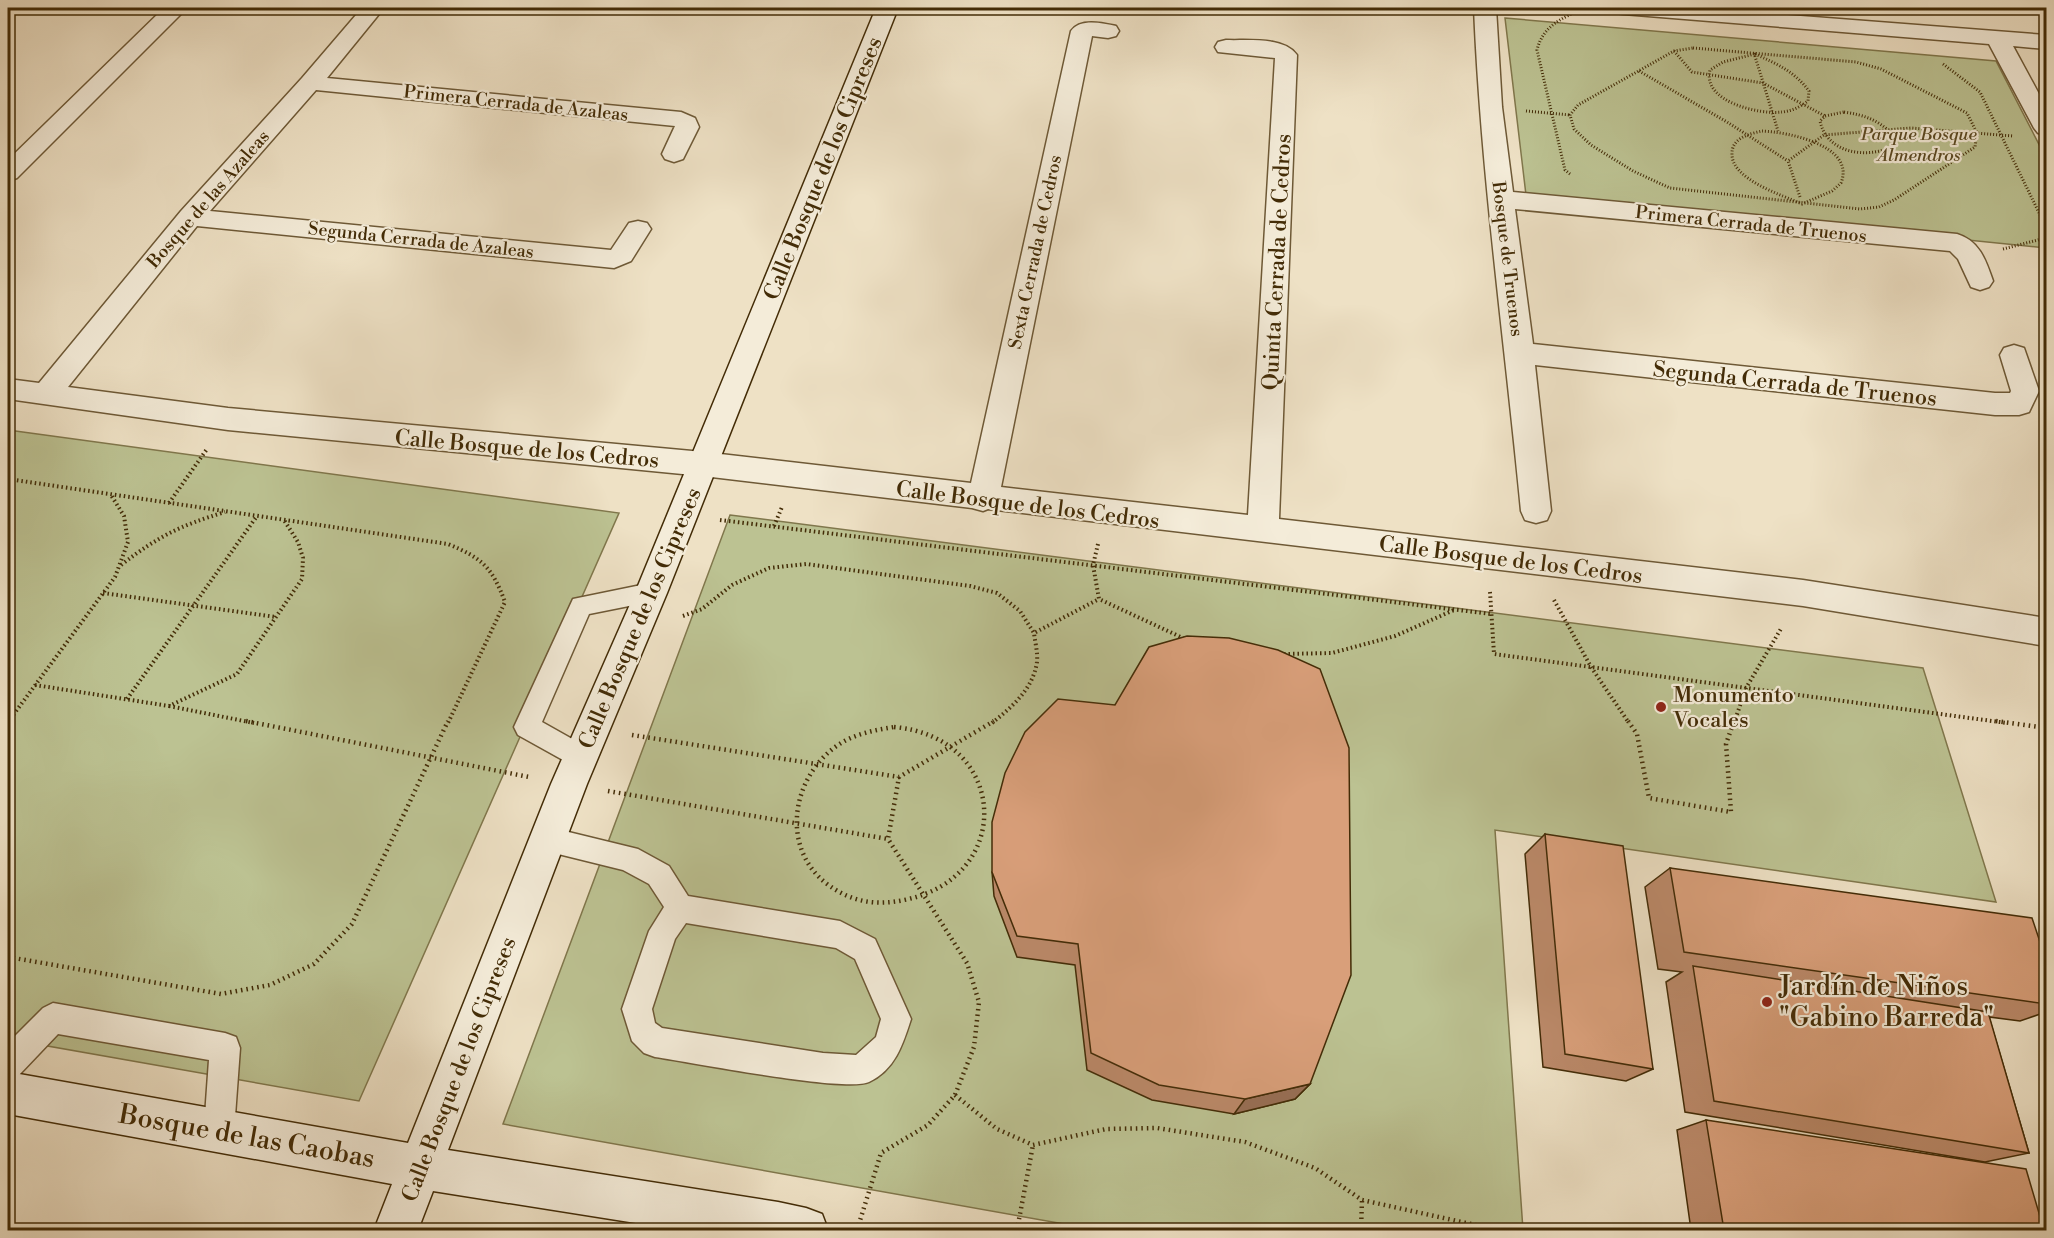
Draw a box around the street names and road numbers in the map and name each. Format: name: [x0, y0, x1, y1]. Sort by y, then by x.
street label: Calle Bosque de los Cipreses: [758, 33, 889, 304]
street label: Primera Cerrada de Azaleas: [402, 80, 630, 127]
street label: Bosque de las Azaleas: [142, 126, 275, 274]
street label: Quinta Cerrada de Cedros: [1257, 133, 1298, 391]
street label: Sexta Cerrada de Cedros: [1004, 153, 1067, 351]
street label: Bosque de Truenos: [1486, 179, 1528, 338]
street label: Primera Cerrada de Truenos: [1634, 201, 1868, 248]
street label: Segunda Cerrada de Azaleas: [307, 217, 535, 264]
street label: Segunda Cerrada de Truenos: [1652, 356, 1938, 413]
street label: Calle Bosque de los Cedros: [394, 424, 660, 475]
street label: Calle Bosque de los Cedros: [895, 476, 1161, 535]
street label: Calle Bosque de los Cipreses: [573, 484, 708, 753]
street label: Calle Bosque de los Cedros: [1378, 531, 1644, 590]
street label: Calle Bosque de los Cipreses: [396, 933, 522, 1206]
street label: Bosque de las Caobas: [115, 1098, 377, 1176]

